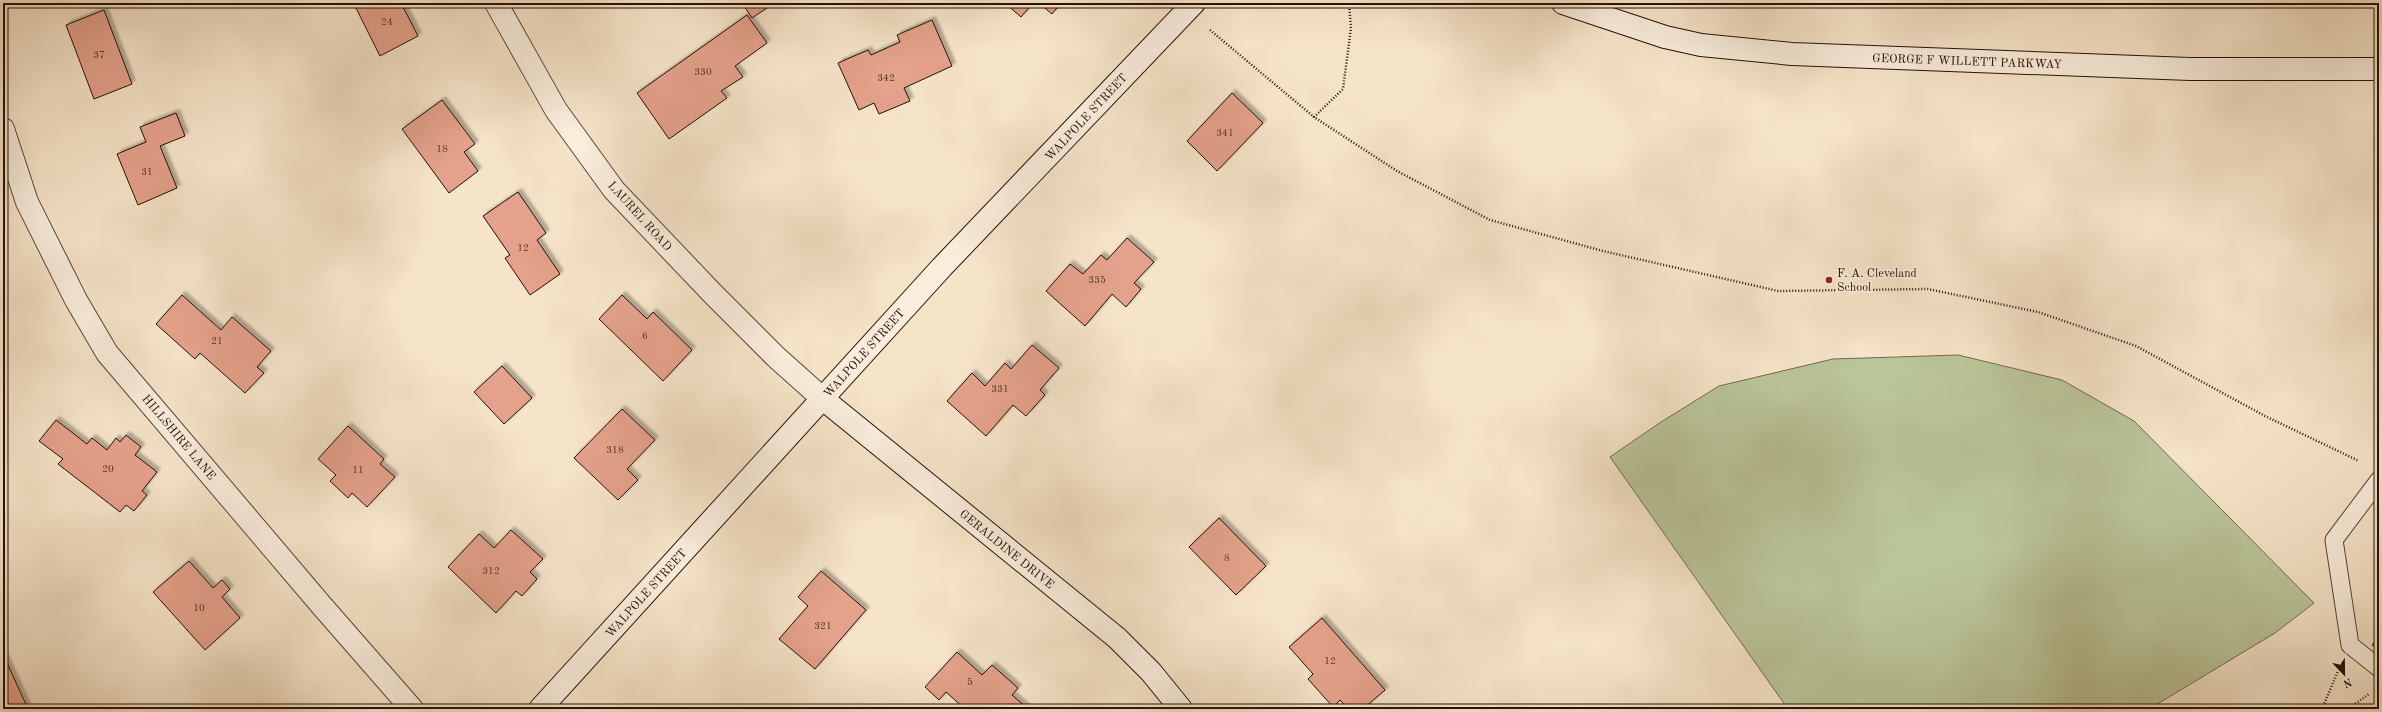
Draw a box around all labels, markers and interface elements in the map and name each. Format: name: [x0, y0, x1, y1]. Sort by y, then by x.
house number: 24: [381, 17, 393, 27]
house number: 37: [93, 50, 105, 60]
street label: GEORGE F WILLETT PARKWAY: [1872, 53, 2062, 71]
house number: 330: [694, 67, 712, 77]
street label: WALPOLE STREET: [1043, 72, 1130, 164]
house number: 342: [877, 73, 895, 83]
house number: 341: [1216, 128, 1234, 138]
house number: 18: [436, 144, 448, 154]
house number: 31: [141, 167, 153, 177]
street label: LAUREL ROAD: [605, 180, 673, 254]
house number: 12: [517, 243, 529, 253]
place label: F. A. Cleveland School: [1837, 268, 1917, 294]
house number: 335: [1088, 275, 1106, 285]
marker: F. A. Cleveland School: [1824, 275, 1834, 285]
street label: WALPOLE STREET: [822, 307, 907, 400]
house number: 6: [642, 331, 648, 341]
house number: 21: [211, 336, 223, 346]
house number: 331: [991, 384, 1009, 394]
street label: HILLSHIRE LANE: [139, 393, 217, 482]
house number: 318: [606, 445, 624, 455]
house number: 20: [102, 464, 114, 474]
house number: 11: [352, 465, 364, 475]
street label: GERALDINE DRIVE: [957, 508, 1056, 592]
street label: WALPOLE STREET: [604, 547, 689, 640]
house number: 8: [1224, 553, 1230, 563]
house number: 312: [482, 566, 500, 576]
house number: 10: [193, 603, 205, 613]
house number: 321: [814, 621, 832, 631]
north arrow: [2324, 654, 2364, 694]
house number: 12: [1324, 656, 1336, 666]
text: N: [2341, 675, 2353, 689]
house number: 5: [967, 677, 973, 687]

